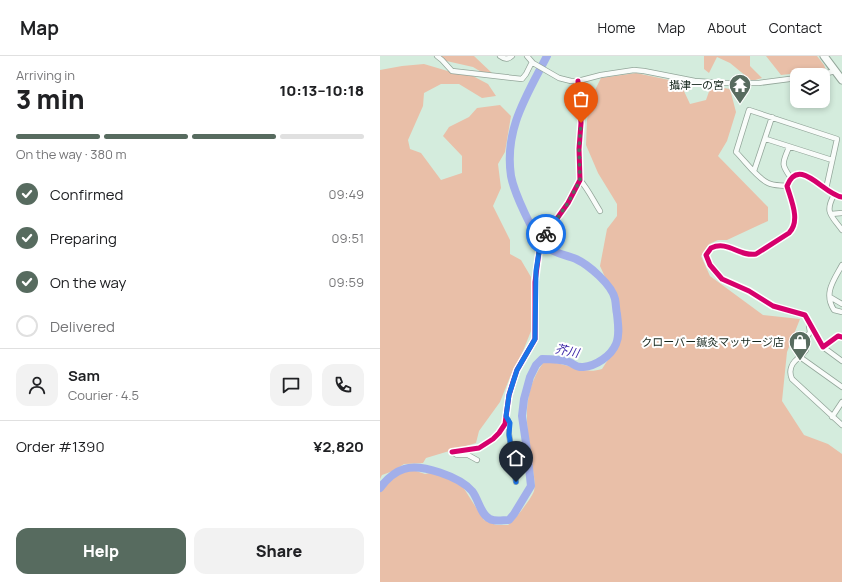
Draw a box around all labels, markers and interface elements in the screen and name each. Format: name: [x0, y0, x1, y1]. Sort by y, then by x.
text: Map: [20, 15, 59, 41]
text: Home: [598, 18, 635, 37]
text: Map: [657, 18, 685, 37]
text: About: [707, 18, 747, 37]
text: Contact: [769, 18, 822, 37]
text: Arriving in: [16, 66, 75, 84]
map controls: [790, 68, 830, 108]
button: layers: [790, 68, 830, 108]
temple icon: 攝津一の宮: [727, 72, 753, 105]
place label: 攝津一の宮: [669, 77, 724, 92]
text: 10:13–10:18: [280, 80, 364, 101]
text: 3 min: [16, 81, 85, 117]
pin: [564, 82, 598, 123]
icon: bag: [570, 88, 592, 110]
text: On the way · 380 m: [16, 145, 127, 163]
icon: check: [16, 183, 38, 205]
text: Confirmed: [50, 184, 123, 205]
text: 09:49: [329, 185, 364, 203]
courier: [526, 214, 566, 254]
icon: bike: [535, 223, 557, 245]
icon: check: [16, 227, 38, 249]
text: Preparing: [50, 228, 117, 249]
text: 09:51: [332, 229, 364, 247]
icon: check: [16, 271, 38, 293]
text: On the way: [50, 272, 126, 293]
text: 09:59: [329, 273, 364, 291]
text: Delivered: [50, 316, 115, 337]
shop icon: クローバー鍼灸マッサージ店: [787, 329, 813, 362]
place label: クローバー鍼灸マッサージ店: [641, 334, 784, 349]
water label: 芥川: [554, 340, 583, 362]
button: person: [16, 364, 58, 406]
button: chat: [270, 364, 312, 406]
button: phone: [322, 364, 364, 406]
text: Sam: [68, 365, 100, 386]
text: Courier · 4.5: [68, 386, 139, 404]
text: Order #1390: [16, 436, 105, 457]
text: ¥2,820: [313, 436, 364, 457]
pin: [499, 441, 533, 482]
icon: home: [505, 447, 527, 469]
button: Help: [16, 528, 186, 574]
button: Share: [194, 528, 364, 574]

